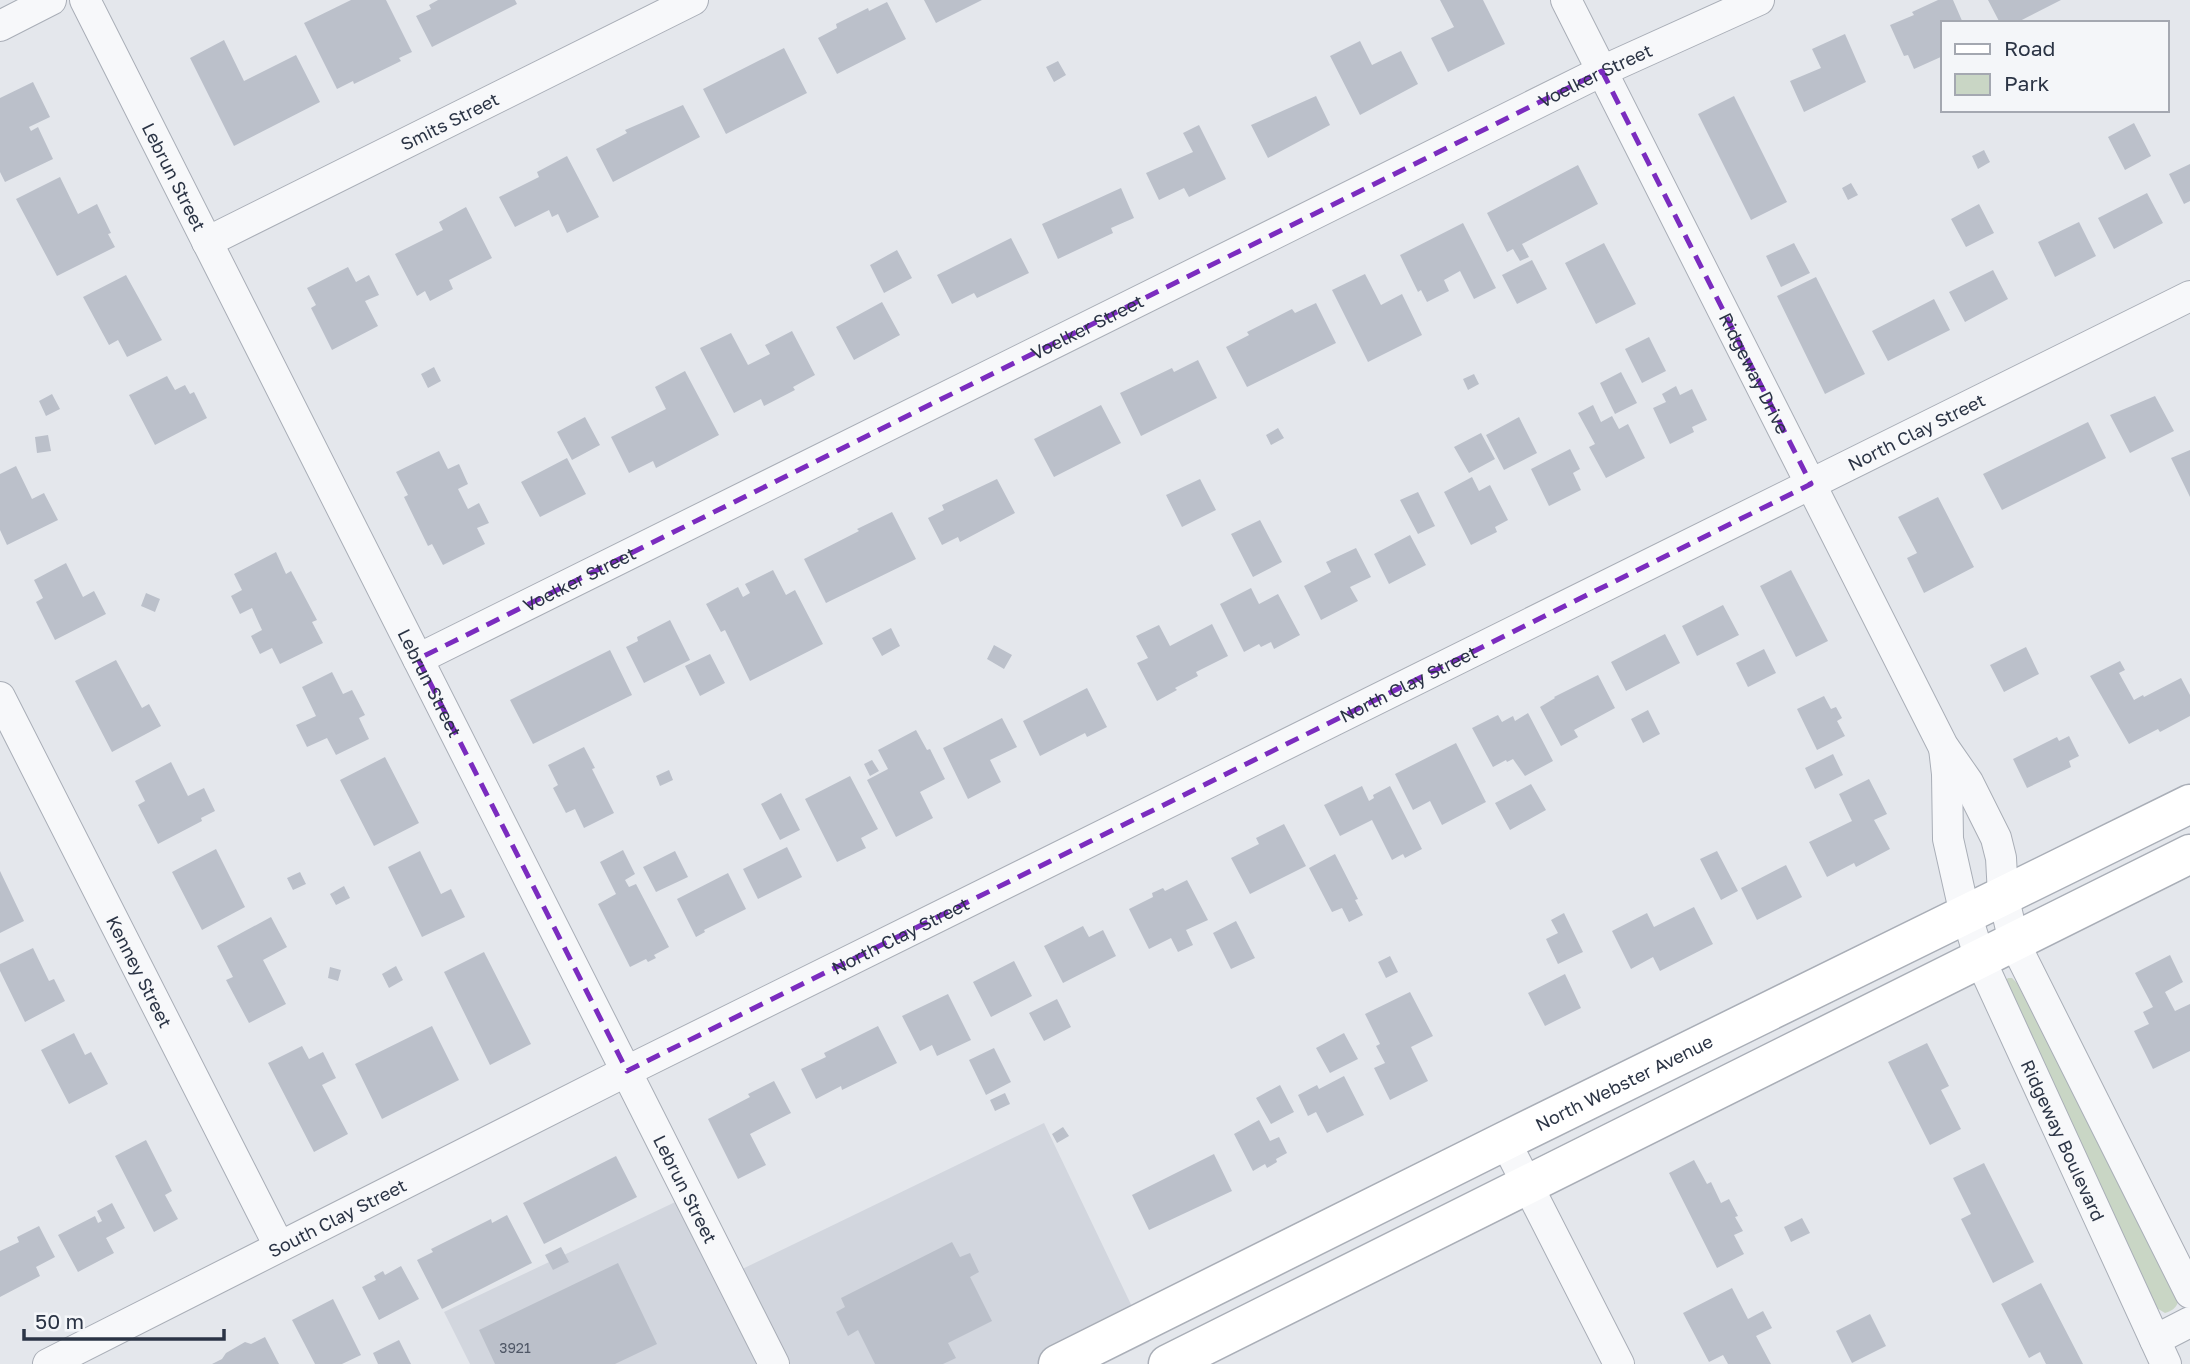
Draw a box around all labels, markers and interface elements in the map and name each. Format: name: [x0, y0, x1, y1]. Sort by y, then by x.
legend: [1941, 21, 2169, 112]
text: Road: [2004, 35, 2055, 61]
street label: Voelker Street: [1535, 39, 1655, 112]
text: Park: [2004, 70, 2050, 96]
street label: Smits Street: [397, 88, 502, 155]
street label: Lebrun Street: [138, 119, 211, 235]
street label: Voelker Street: [1027, 290, 1147, 364]
street label: Ridgeway Drive: [1715, 309, 1794, 437]
street label: North Clay Street: [1844, 388, 1989, 475]
street label: Voelker Street: [519, 542, 639, 616]
street label: Lebrun Street: [393, 625, 466, 741]
street label: North Clay Street: [1336, 640, 1481, 727]
street label: North Clay Street: [828, 892, 973, 979]
street label: Kenney Street: [102, 912, 177, 1031]
street label: North Webster Avenue: [1531, 1030, 1716, 1135]
street label: Ridgeway Boulevard: [2017, 1056, 2110, 1225]
street label: Lebrun Street: [649, 1131, 722, 1247]
street label: South Clay Street: [264, 1174, 410, 1262]
scale bar: [24, 1298, 224, 1342]
text: 50 m: [35, 1308, 84, 1334]
house number: 3921: [499, 1339, 531, 1356]

